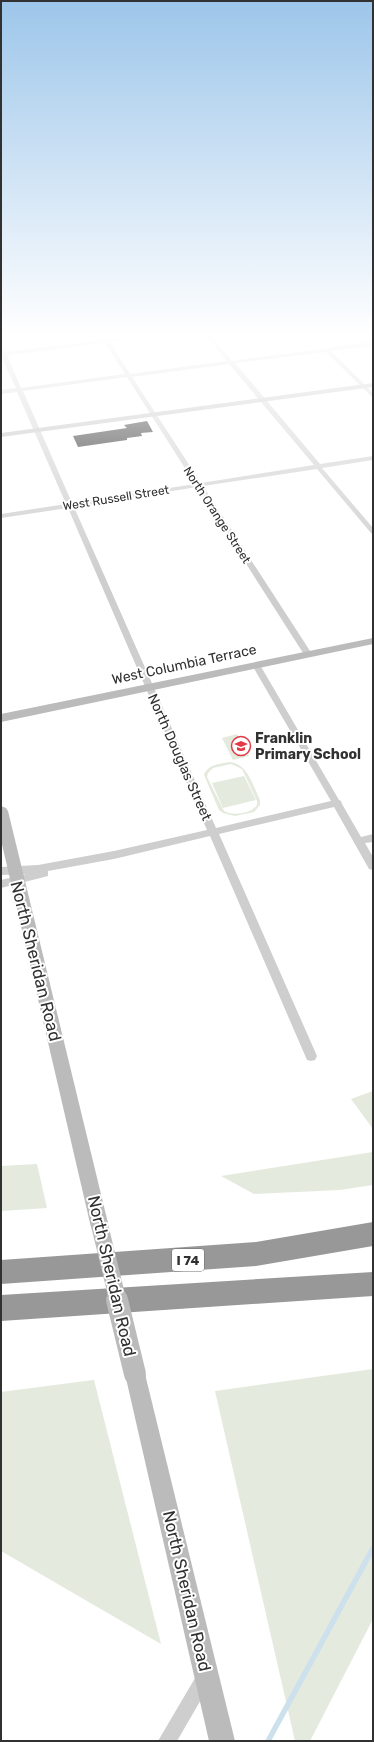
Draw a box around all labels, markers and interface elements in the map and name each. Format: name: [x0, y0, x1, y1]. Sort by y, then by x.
street label: North Orange Street: [180, 464, 254, 566]
street label: West Russell Street: [62, 483, 170, 513]
street label: West Columbia Terrace: [110, 641, 258, 688]
street label: North Douglas Street: [144, 691, 215, 824]
place label: Franklin Primary School: [255, 730, 361, 763]
school or university icon: Franklin Primary School: [230, 735, 252, 757]
street label: North Sheridan Road: [6, 879, 66, 1043]
street label: North Sheridan Road: [84, 1194, 140, 1358]
road number: I 74: [172, 1249, 204, 1271]
street label: North Sheridan Road: [159, 1509, 215, 1673]

